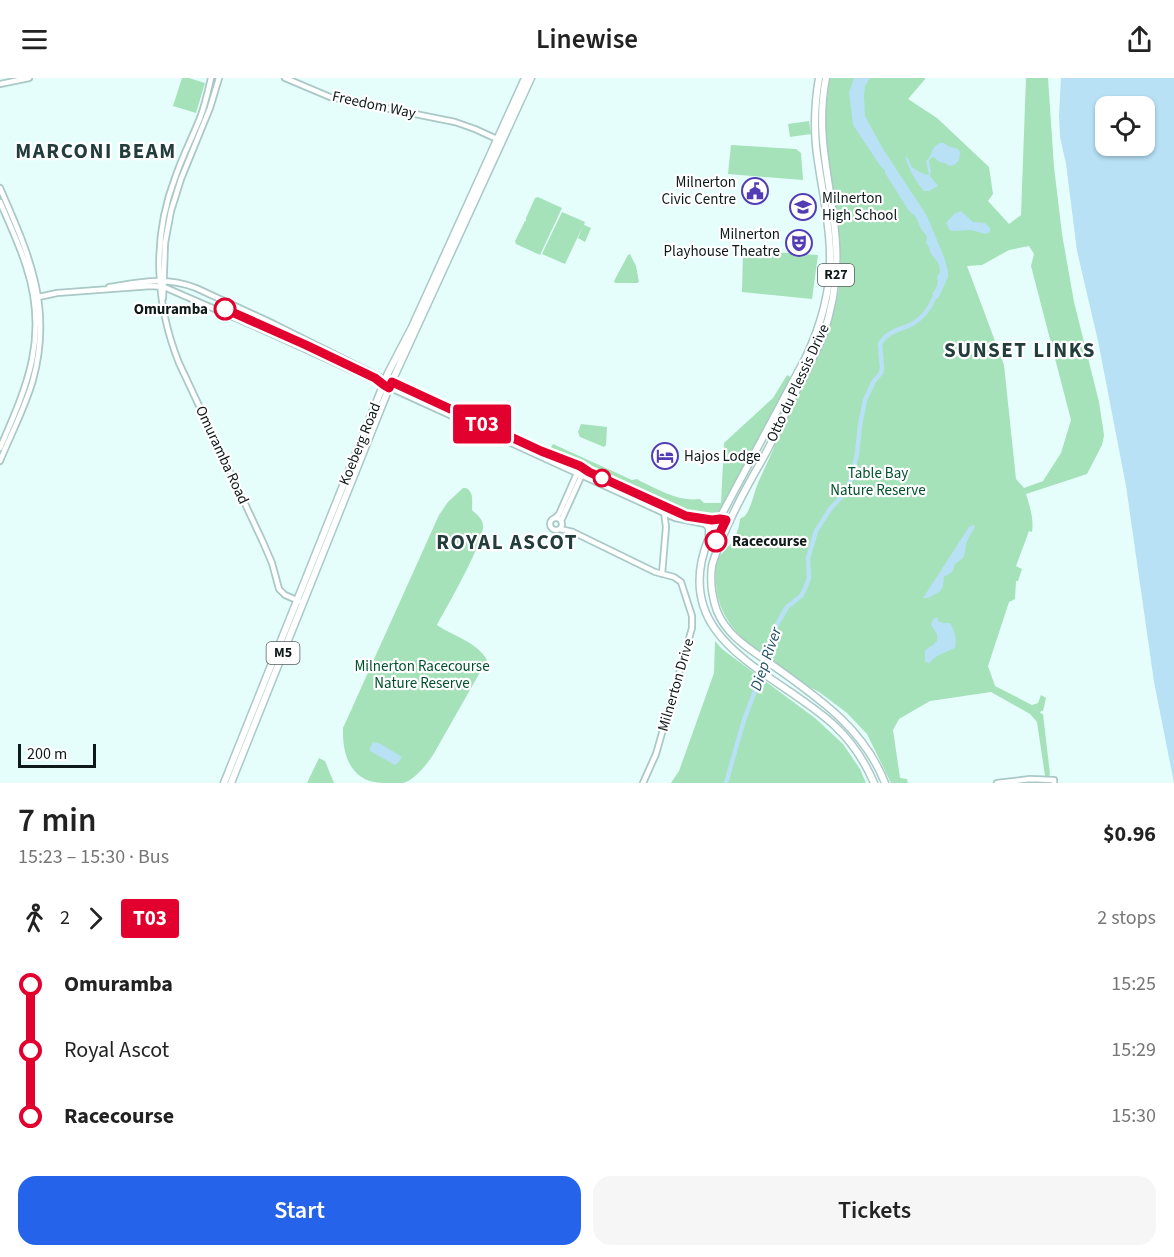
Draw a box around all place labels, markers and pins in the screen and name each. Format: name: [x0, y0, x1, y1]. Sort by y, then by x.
place label: Milnerton Civic Centre: [661, 172, 736, 210]
public building icon: Milnerton Civic Centre: [740, 176, 770, 206]
place label: Milnerton High School: [822, 188, 897, 226]
school or university icon: Milnerton High School: [788, 192, 818, 222]
place label: Milnerton Playhouse Theatre: [664, 224, 780, 262]
theatre icon: Milnerton Playhouse Theatre: [784, 228, 814, 258]
marker: Omuramba: [214, 298, 236, 320]
place label: Omuramba: [134, 299, 208, 320]
hotel icon: Hajos Lodge: [650, 441, 680, 471]
place label: Hajos Lodge: [684, 446, 761, 467]
unlabelled marker: [593, 469, 611, 487]
marker: Racecourse: [705, 530, 727, 552]
place label: Racecourse: [732, 531, 807, 552]

